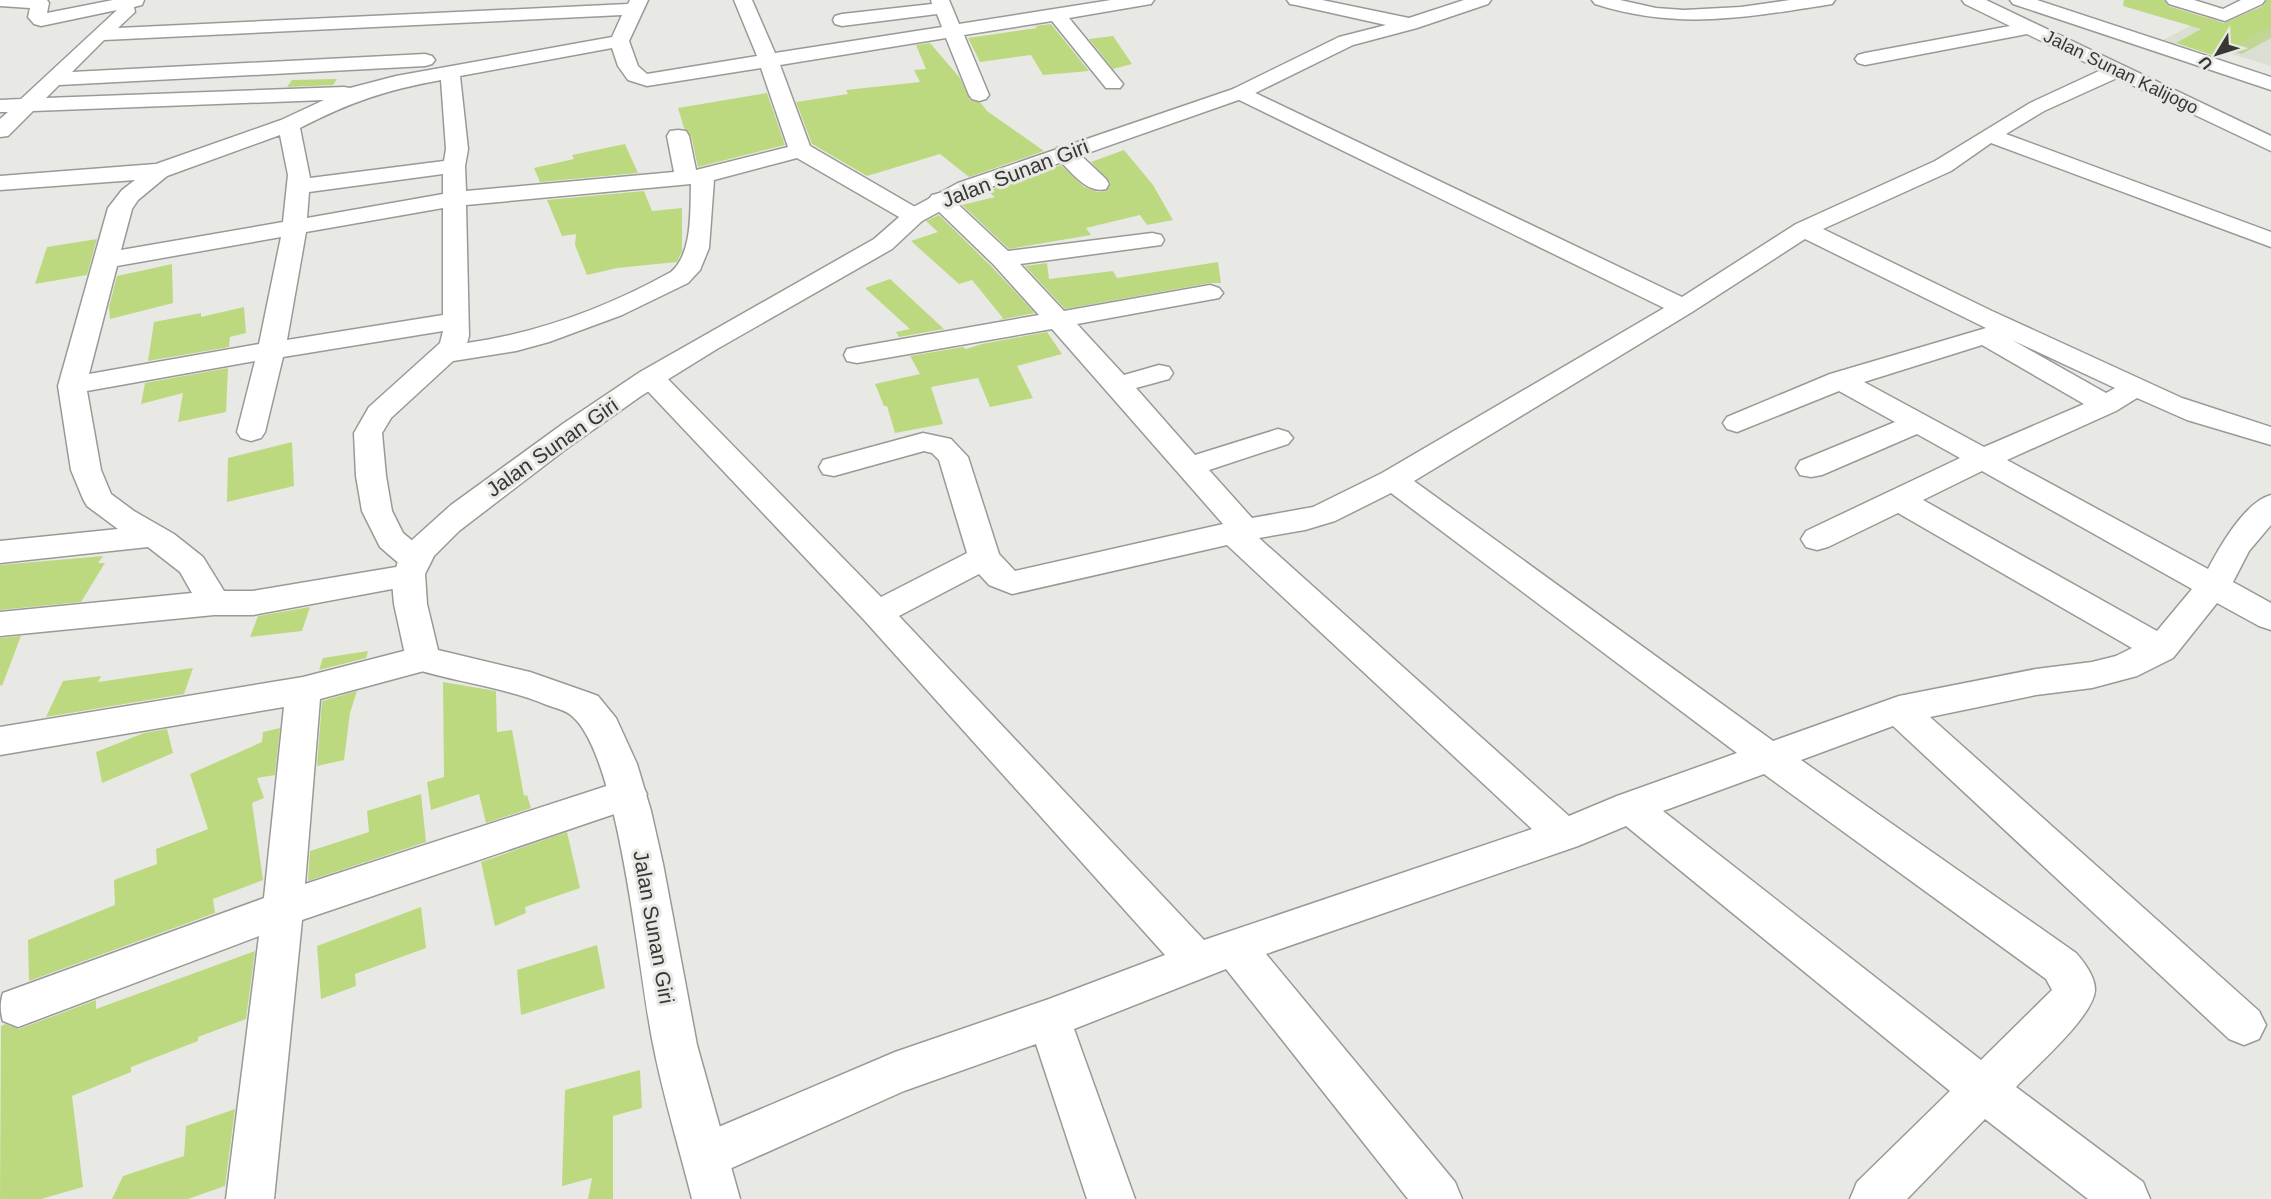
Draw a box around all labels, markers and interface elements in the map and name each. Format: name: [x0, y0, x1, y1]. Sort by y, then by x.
north arrow: [2187, 24, 2247, 84]
street label: Jalan Sunan Kalijogo: [2041, 26, 2201, 118]
text: U: [2195, 53, 2216, 73]
street label: Jalan Sunan Giri: [938, 134, 1092, 212]
street label: Jalan Sunan Giri: [482, 393, 622, 501]
street label: Jalan Sunan Giri: [629, 849, 679, 1005]

